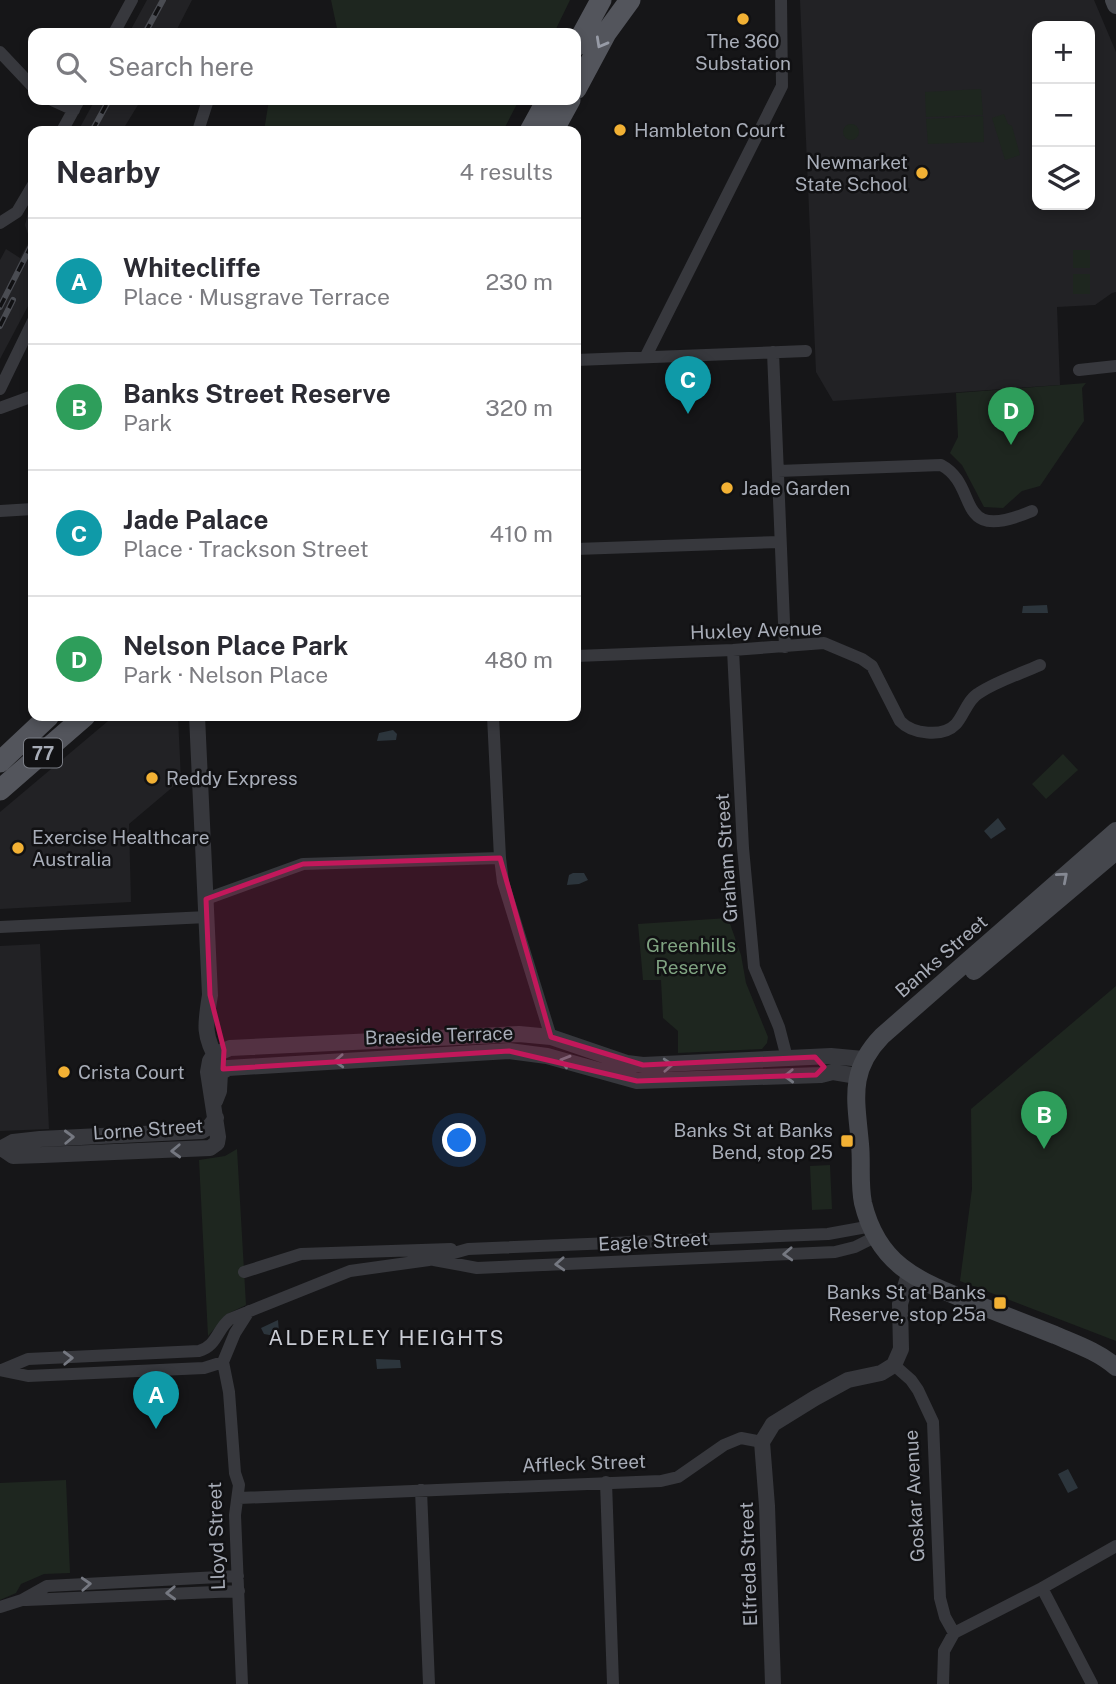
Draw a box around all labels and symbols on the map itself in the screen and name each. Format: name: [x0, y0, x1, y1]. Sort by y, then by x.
marker: The 360 Substation: [735, 11, 751, 27]
place label: The 360 Substation: [695, 30, 791, 74]
one-way arrow: [596, 36, 609, 48]
place label: Hambleton Court: [634, 119, 785, 141]
marker: Hambleton Court: [612, 122, 628, 138]
place label: Newmarket State School: [795, 151, 908, 195]
marker: Newmarket State School: [914, 165, 930, 181]
pin: C: [665, 356, 711, 414]
pin: D: [988, 387, 1034, 445]
place label: Jade Garden: [741, 477, 850, 499]
marker: Jade Garden: [719, 480, 735, 496]
street label: Huxley Avenue: [690, 617, 822, 643]
road number: 77: [24, 738, 62, 768]
place label: Reddy Express: [166, 767, 298, 789]
marker: Reddy Express: [144, 770, 160, 786]
street label: Graham Street: [711, 793, 741, 923]
place label: Exercise Healthcare Australia: [32, 826, 209, 870]
marker: Exercise Healthcare Australia: [10, 840, 26, 856]
one-way arrow: [1054, 873, 1067, 885]
street label: Banks Street: [891, 910, 991, 1002]
park label: Greenhills Reserve: [646, 934, 736, 978]
street label: Braeside Terrace: [364, 1021, 514, 1049]
one-way arrow: [333, 1053, 344, 1068]
one-way arrow: [559, 1055, 571, 1070]
one-way arrow: [663, 1057, 674, 1072]
place label: Crista Court: [78, 1061, 185, 1083]
marker: Crista Court: [56, 1064, 72, 1080]
one-way arrow: [784, 1069, 795, 1084]
pin: B: [1021, 1091, 1067, 1149]
street label: Lorne Street: [92, 1114, 204, 1144]
place label: Banks St at Banks Bend, stop 25: [673, 1119, 833, 1163]
your location: [442, 1123, 476, 1157]
one-way arrow: [63, 1130, 74, 1145]
marker: Banks St at Banks Bend, stop 25: [839, 1133, 855, 1149]
one-way arrow: [170, 1143, 181, 1158]
street label: Eagle Street: [597, 1227, 709, 1255]
one-way arrow: [782, 1246, 793, 1261]
one-way arrow: [555, 1257, 566, 1272]
place label: Banks St at Banks Reserve, stop 25a: [826, 1281, 986, 1325]
marker: Banks St at Banks Reserve, stop 25a: [992, 1295, 1008, 1311]
district label: ALDERLEY HEIGHTS: [268, 1325, 506, 1350]
one-way arrow: [62, 1351, 73, 1366]
pin: A: [133, 1371, 179, 1429]
street label: Goskar Avenue: [900, 1429, 928, 1563]
street label: Affleck Street: [522, 1450, 646, 1476]
street label: Lloyd Street: [203, 1482, 229, 1590]
street label: Elfreda Street: [735, 1501, 761, 1627]
one-way arrow: [81, 1577, 92, 1592]
one-way arrow: [165, 1586, 176, 1601]

